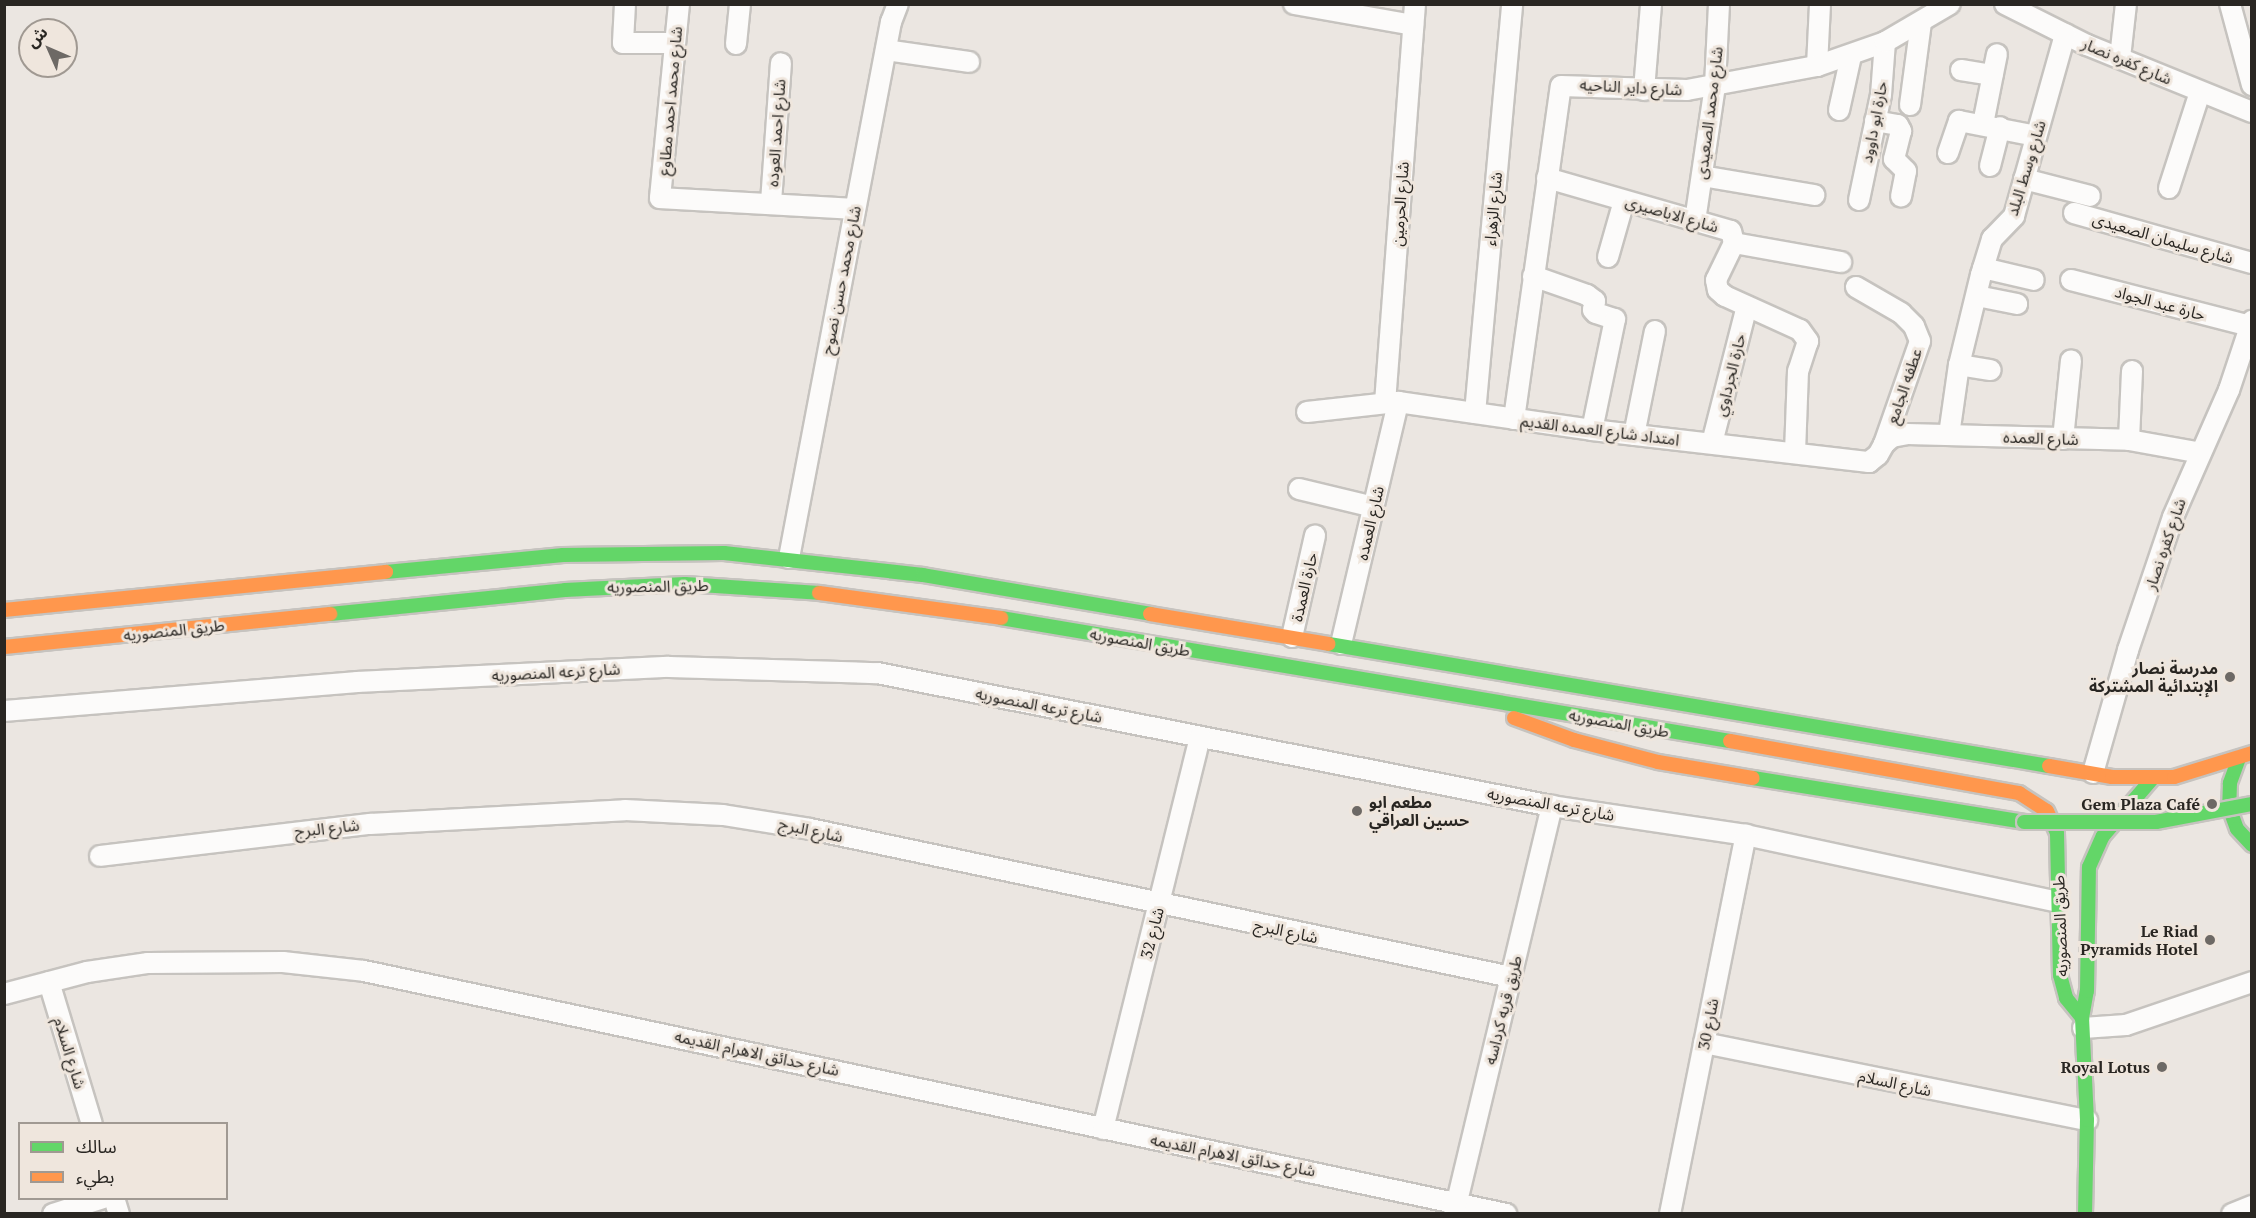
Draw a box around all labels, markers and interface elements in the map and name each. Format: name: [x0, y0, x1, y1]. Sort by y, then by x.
north arrow: [18, 18, 78, 78]
text: ش: [21, 21, 52, 52]
street label: شارع محمد احمد مطاوع: [654, 26, 686, 176]
street label: شارع كفره نصار: [2079, 33, 2175, 89]
street label: شارع محمد الصعيدى: [1691, 46, 1727, 180]
street label: شارع داير الناحيه: [1579, 75, 1683, 99]
street label: شارع احمد العوده: [763, 79, 789, 187]
street label: حارة ابو داوود: [1857, 80, 1891, 164]
street label: شارع وسط البلد: [2002, 118, 2050, 218]
street label: شارع الحرمين: [1387, 161, 1413, 247]
street label: شارع الزهراء: [1480, 171, 1506, 247]
street label: شارع الاباصيرى: [1623, 192, 1721, 236]
street label: شارع محمد حسن نصوح: [817, 204, 865, 356]
street label: شارع سليمان الصعيدى: [2091, 209, 2235, 267]
street label: حارة عبد الجواد: [2113, 282, 2207, 324]
street label: حارة الجرداوي: [1710, 332, 1750, 418]
street label: عطفه الجامع: [1882, 346, 1926, 426]
street label: امتداد شارع العمده القديم: [1520, 411, 1680, 449]
street label: شارع العمده: [2003, 427, 2079, 449]
street label: شارع العمده: [1352, 484, 1388, 562]
street label: شارع كفره نصار: [2140, 496, 2190, 592]
street label: حارة العمدة: [1287, 551, 1321, 623]
street label: طريق المنصوريه: [607, 576, 709, 596]
street label: طريق المنصوريه: [122, 615, 226, 645]
street label: طريق المنصوريه: [1088, 624, 1192, 660]
place label: مدرسة نصار الإبتدائية المشتركة: [2089, 658, 2218, 696]
street label: شارع ترعه المنصوريه: [491, 659, 621, 685]
marker: مدرسة نصار الإبتدائية المشتركة: [2223, 670, 2237, 684]
street label: شارع ترعه المنصوريه: [974, 683, 1104, 727]
street label: طريق المنصوريه: [1567, 705, 1671, 741]
street label: شارع ترعه المنصوريه: [1486, 783, 1616, 825]
place label: مطعم ابو حسين العراقي: [1369, 792, 1469, 830]
place label: Gem Plaza Café: [2081, 794, 2200, 814]
marker: Gem Plaza Café: [2205, 797, 2219, 811]
marker: مطعم ابو حسين العراقي: [1350, 804, 1364, 818]
street label: شارع البرج: [777, 814, 845, 846]
street label: شارع البرج: [294, 815, 360, 841]
street label: طريق المنصوريه: [2049, 875, 2071, 977]
street label: شارع 32: [1136, 905, 1168, 961]
street label: شارع البرج: [1252, 915, 1320, 947]
place label: Le Riad Pyramids Hotel: [2080, 921, 2198, 959]
marker: Le Riad Pyramids Hotel: [2203, 933, 2217, 947]
street label: طريق قريه كرداسه: [1480, 953, 1526, 1067]
street label: شارع 30: [1694, 997, 1722, 1051]
street label: شارع السلام: [50, 1015, 90, 1091]
street label: شارع حدائق الاهرام القديمه: [673, 1026, 841, 1080]
place label: Royal Lotus: [2061, 1057, 2150, 1077]
marker: Royal Lotus: [2155, 1060, 2169, 1074]
street label: شارع السلام: [1857, 1066, 1933, 1100]
legend: [18, 1122, 228, 1200]
street label: شارع حدائق الاهرام القديمه: [1149, 1130, 1317, 1180]
text: سالك: [76, 1134, 117, 1158]
text: بطيء: [76, 1164, 114, 1188]

